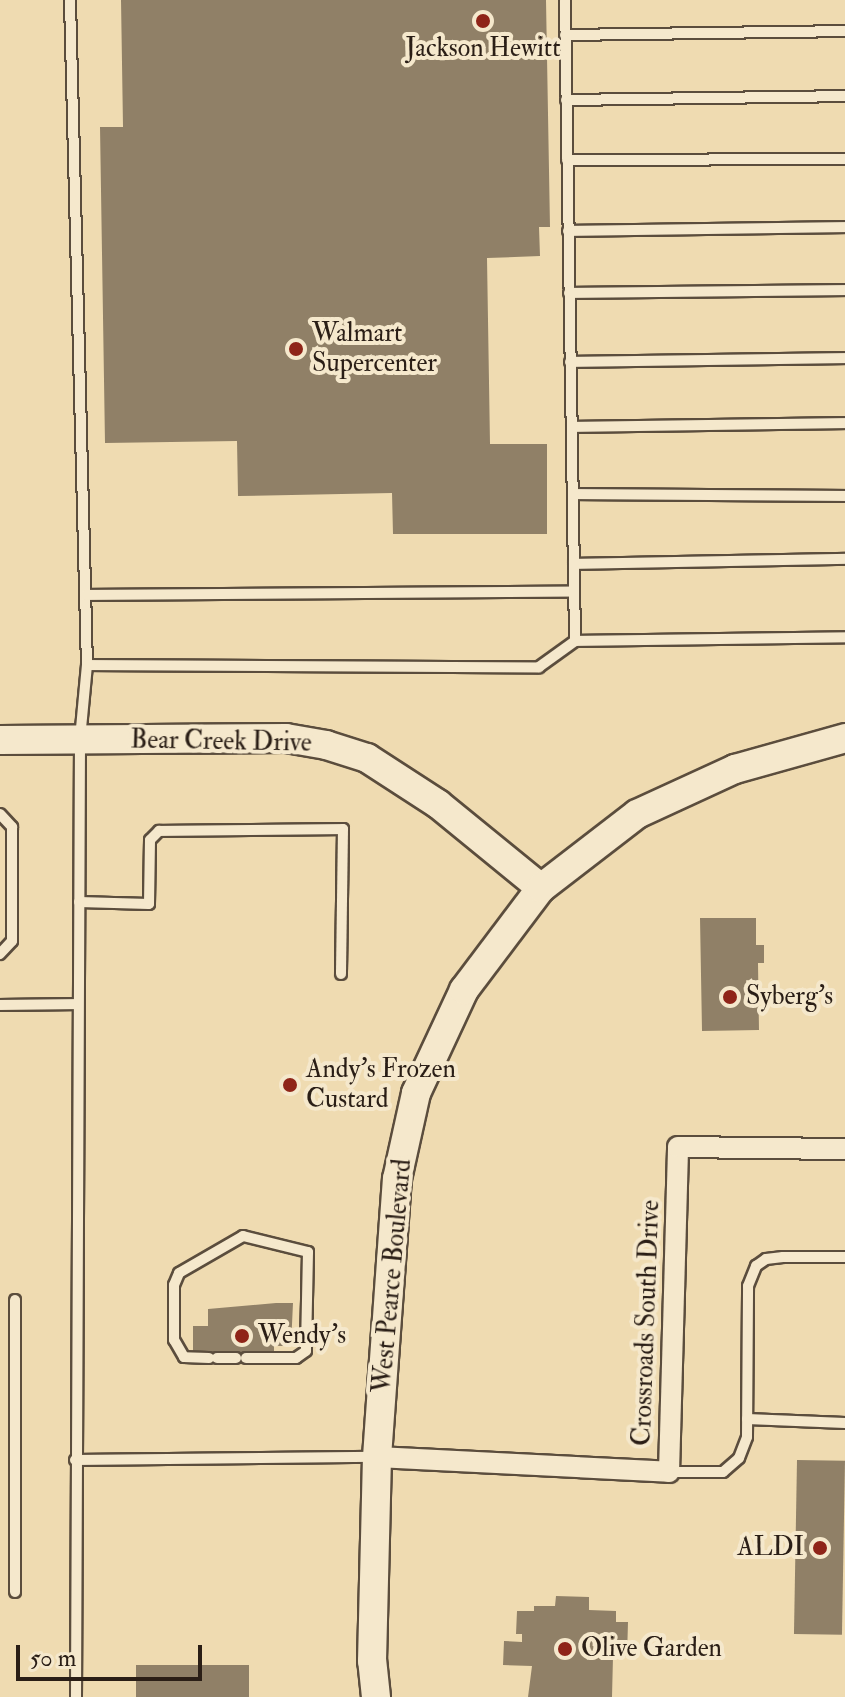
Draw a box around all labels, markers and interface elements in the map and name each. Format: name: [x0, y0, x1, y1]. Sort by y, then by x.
marker: Jackson Hewitt: [474, 12, 492, 30]
place label: Jackson Hewitt: [405, 33, 561, 65]
place label: Walmart Supercenter: [312, 318, 437, 380]
marker: Walmart Supercenter: [287, 340, 305, 358]
street label: Bear Creek Drive: [130, 725, 312, 759]
place label: Syberg's: [746, 981, 833, 1013]
marker: Syberg's: [721, 988, 739, 1006]
place label: Andy's Frozen Custard: [306, 1054, 456, 1116]
marker: Andy's Frozen Custard: [281, 1076, 299, 1094]
street label: West Pearce Boulevard: [367, 1158, 419, 1394]
street label: Crossroads South Drive: [627, 1199, 667, 1447]
place label: Wendy's: [258, 1320, 346, 1352]
marker: Wendy's: [233, 1327, 251, 1345]
place label: ALDI: [737, 1532, 804, 1564]
marker: ALDI: [811, 1539, 829, 1557]
scale bar: [20, 1629, 206, 1679]
place label: Olive Garden: [581, 1633, 722, 1665]
marker: Olive Garden: [556, 1640, 574, 1658]
text: 50 m: [30, 1643, 76, 1674]

